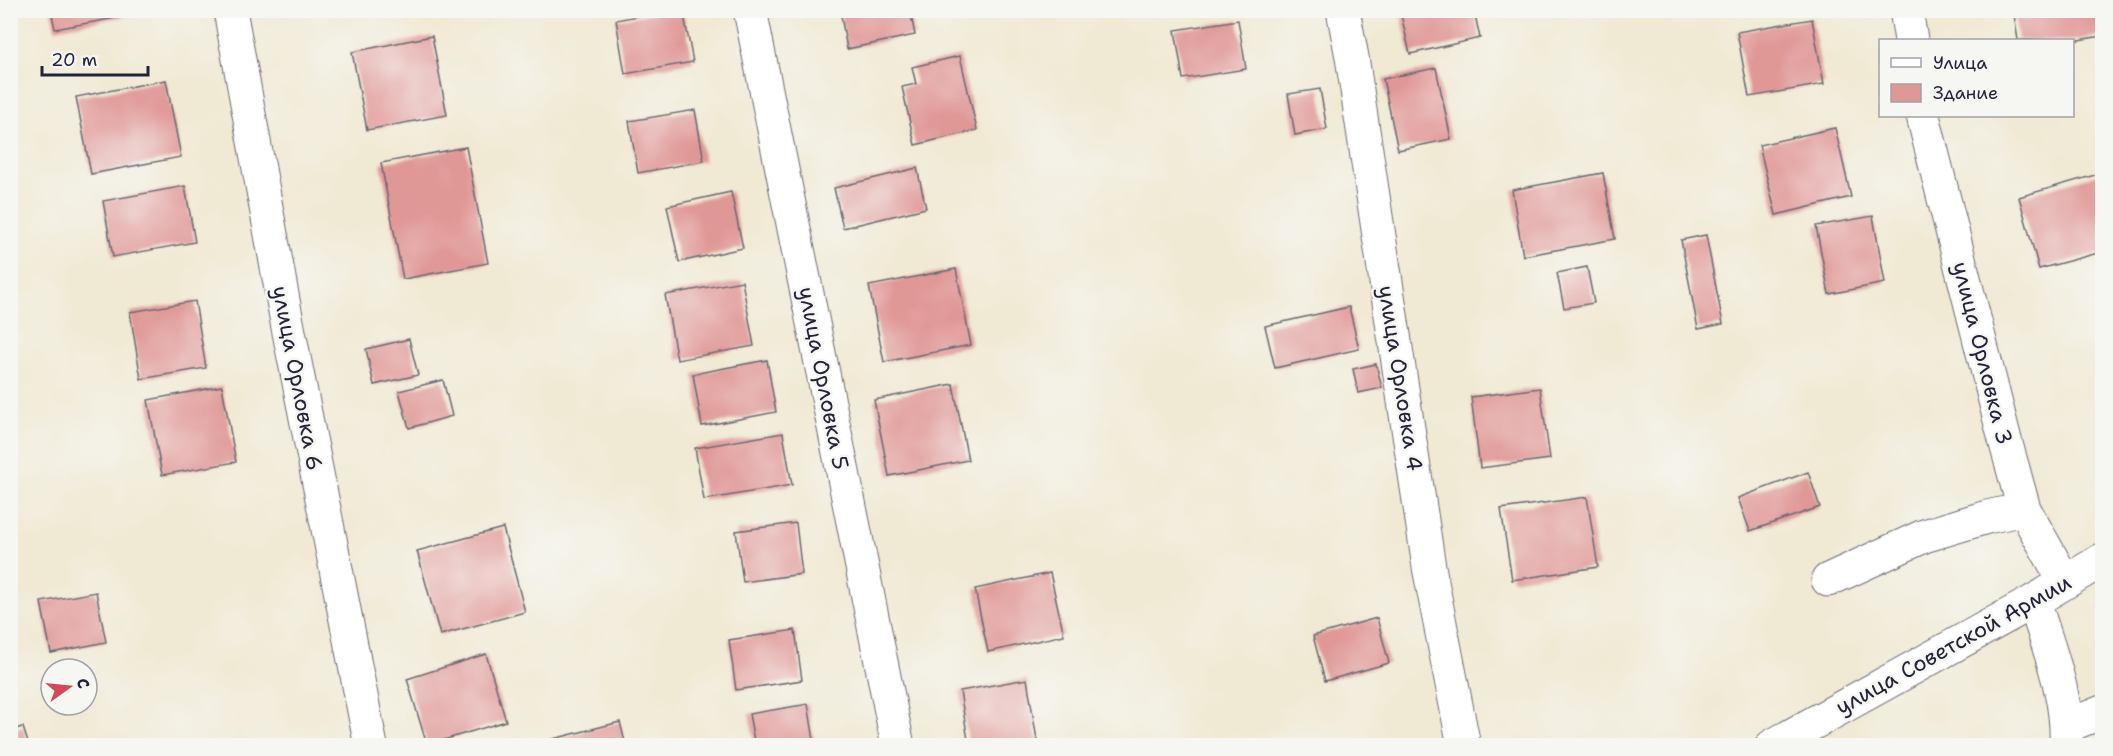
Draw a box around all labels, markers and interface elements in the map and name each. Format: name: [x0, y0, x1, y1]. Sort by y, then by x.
scale bar: [42, 39, 148, 77]
legend: [1879, 39, 2074, 117]
text: 20 m: [51, 48, 97, 72]
text: Улица: [1933, 51, 1987, 75]
text: Здание: [1933, 81, 1998, 105]
street label: улица Орловка 3: [1946, 259, 2019, 448]
street label: улица Орловка 6: [265, 283, 330, 473]
street label: улица Орловка 4: [1372, 283, 1429, 473]
street label: улица Орловка 5: [792, 284, 855, 472]
street label: улица Советской Армии: [1830, 567, 2076, 721]
north arrow: [39, 657, 99, 717]
text: С: [72, 676, 94, 691]

